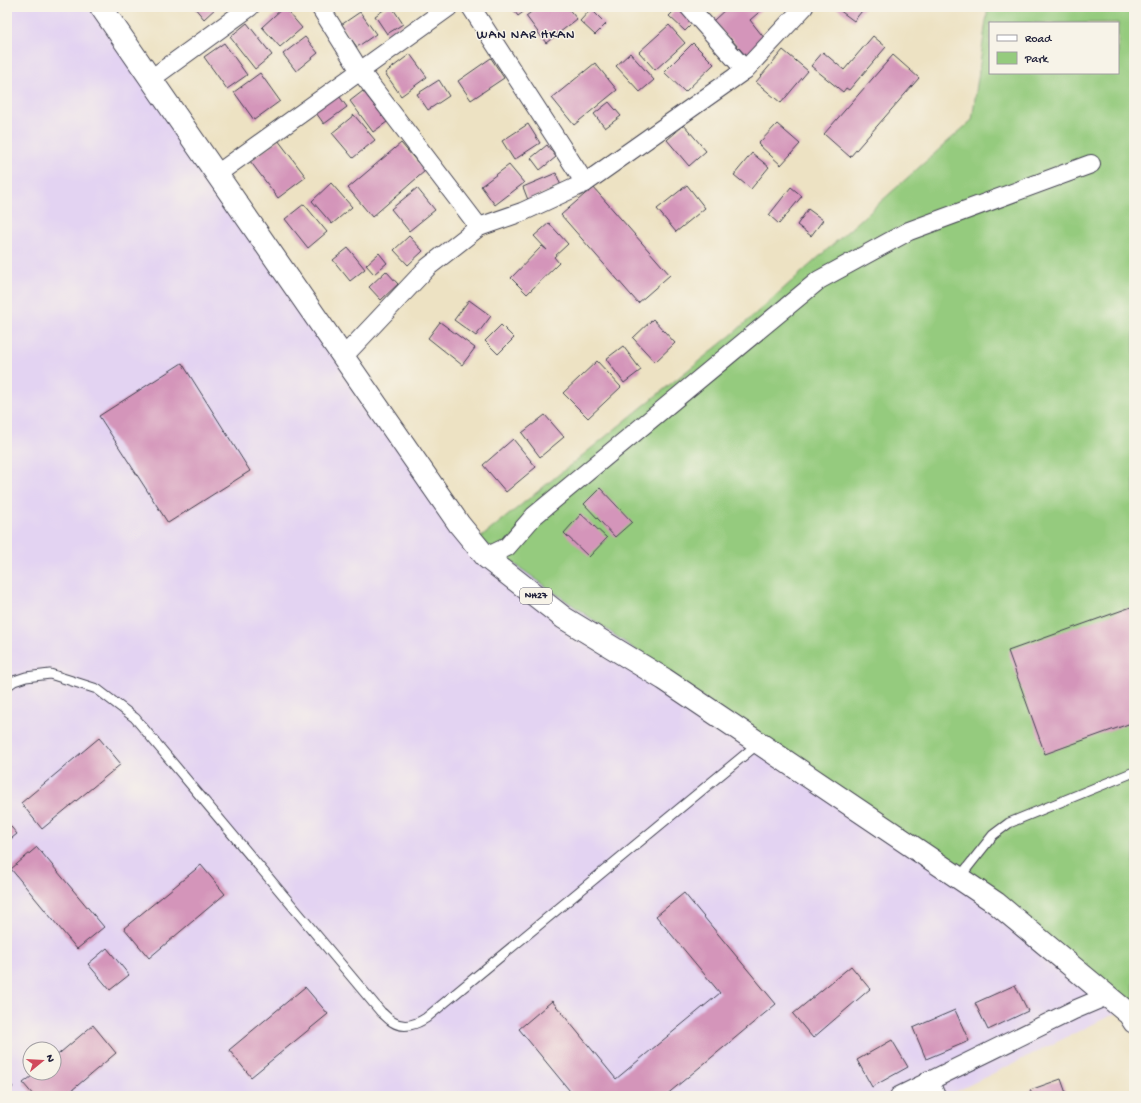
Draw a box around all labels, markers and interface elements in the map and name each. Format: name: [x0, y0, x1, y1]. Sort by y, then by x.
legend: [989, 22, 1119, 74]
district label: WAN NAR HKAN: [476, 28, 576, 43]
text: Road: [1025, 33, 1052, 47]
text: Park: [1024, 53, 1050, 67]
road number: NH27: [520, 588, 552, 604]
north arrow: [22, 1041, 62, 1081]
text: N: [43, 1053, 56, 1064]

